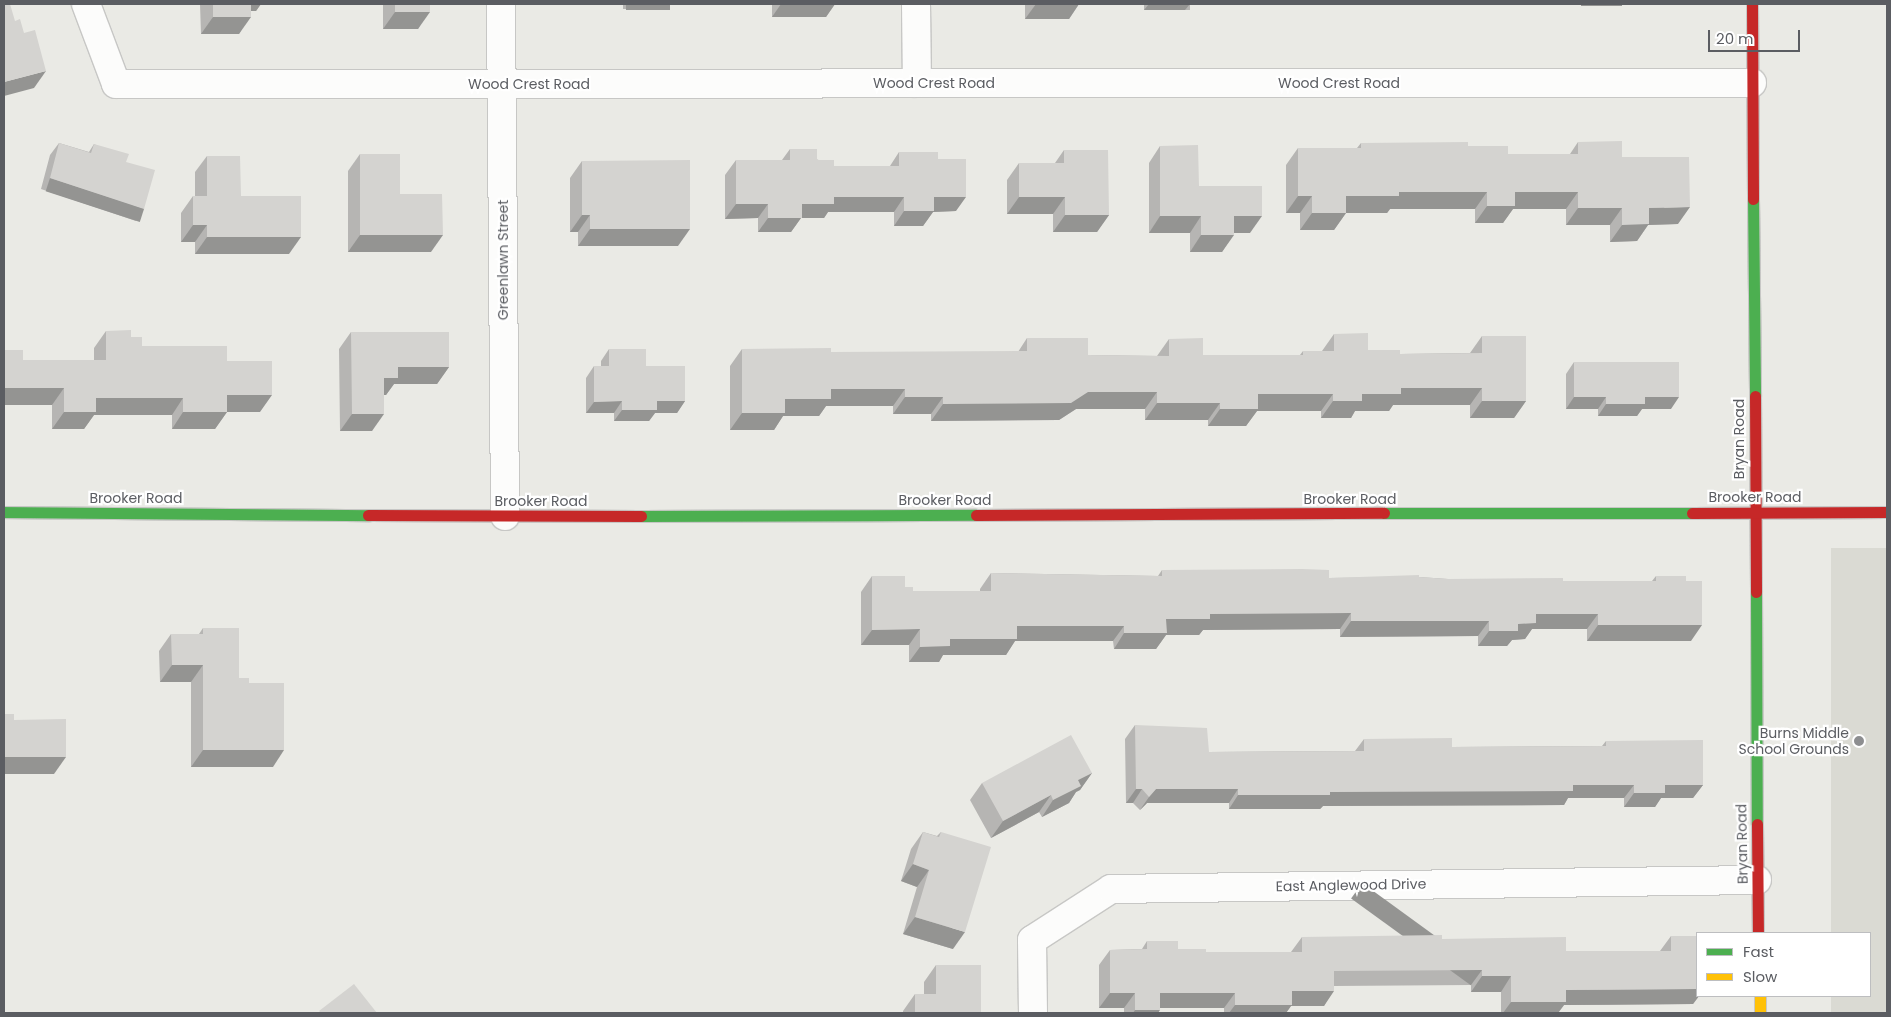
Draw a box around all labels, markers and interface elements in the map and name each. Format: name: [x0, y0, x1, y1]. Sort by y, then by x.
scale bar: [1711, 20, 1804, 52]
text: 20 m: [1716, 28, 1754, 49]
street label: Wood Crest Road: [873, 75, 995, 91]
street label: Wood Crest Road: [1278, 75, 1400, 91]
street label: Wood Crest Road: [468, 76, 590, 92]
street label: Greenlawn Street: [495, 200, 511, 320]
street label: Bryan Road: [1731, 399, 1747, 479]
street label: Brooker Road: [1709, 489, 1801, 505]
street label: Brooker Road: [90, 490, 182, 506]
street label: Brooker Road: [1304, 491, 1396, 507]
street label: Brooker Road: [899, 492, 991, 508]
street label: Brooker Road: [495, 493, 587, 509]
place label: Burns Middle School Grounds: [1738, 725, 1849, 758]
marker: Burns Middle School Grounds: [1853, 735, 1865, 747]
street label: Bryan Road: [1733, 804, 1751, 884]
street label: East Anglewood Drive: [1276, 875, 1426, 895]
legend: [1696, 932, 1871, 997]
text: Fast: [1743, 941, 1774, 962]
text: Slow: [1743, 966, 1777, 987]

